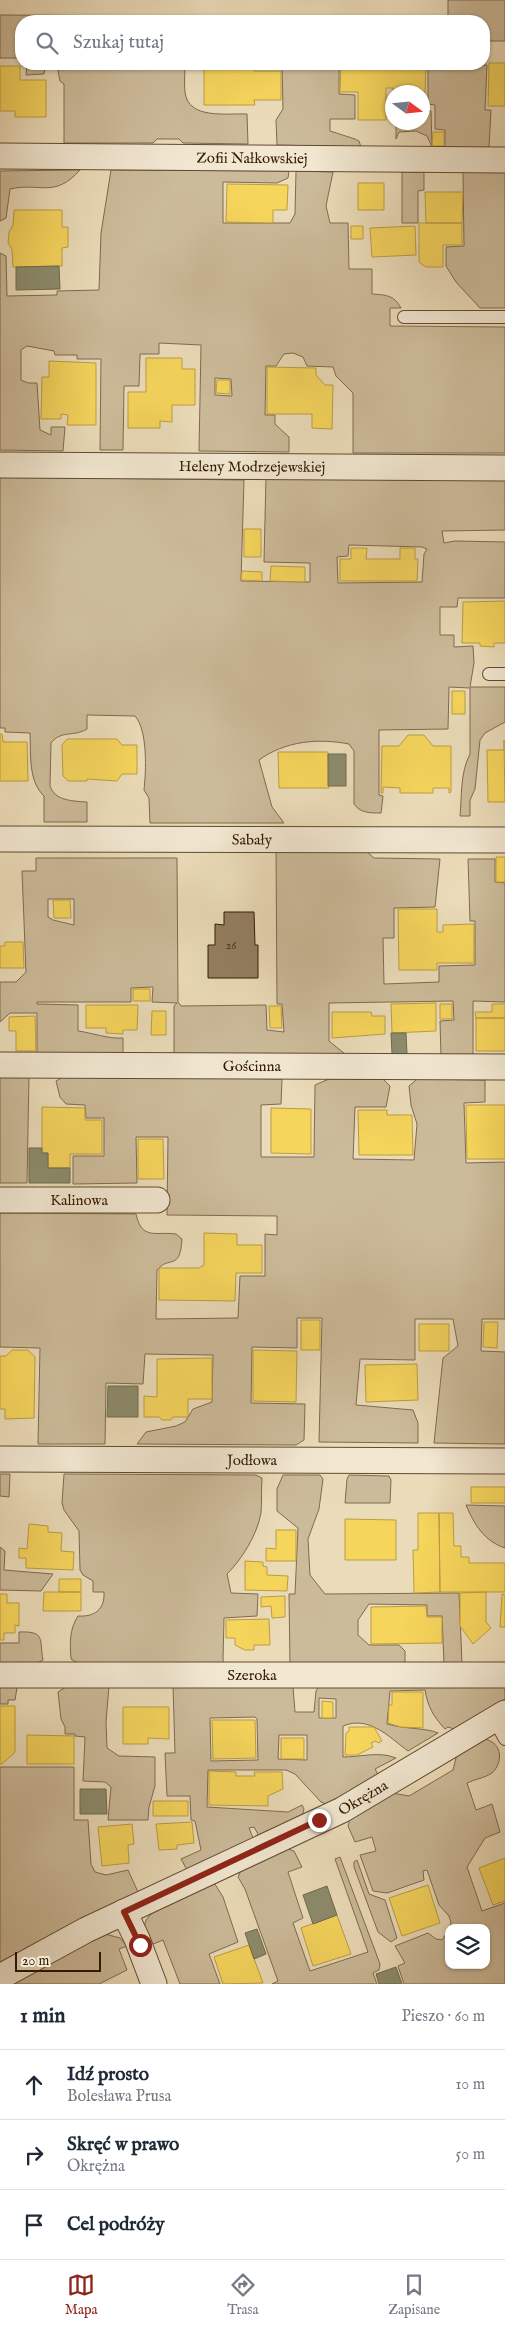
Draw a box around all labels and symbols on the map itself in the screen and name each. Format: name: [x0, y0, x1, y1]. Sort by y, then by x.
north arrow: [385, 85, 430, 130]
street label: Zofii Nałkowskiej: [196, 149, 308, 168]
street label: Heleny Modrzejewskiej: [179, 457, 325, 477]
street label: Sabały: [232, 830, 273, 850]
house number: 26: [226, 938, 237, 953]
street label: Gościnna: [223, 1057, 282, 1076]
street label: Kalinowa: [50, 1191, 108, 1210]
street label: Jodłowa: [225, 1451, 278, 1470]
street label: Szeroka: [227, 1666, 277, 1685]
street label: Okrężna: [335, 1776, 392, 1820]
route end: [308, 1809, 331, 1832]
route start: [129, 1934, 152, 1957]
scale bar: [15, 1949, 101, 1972]

